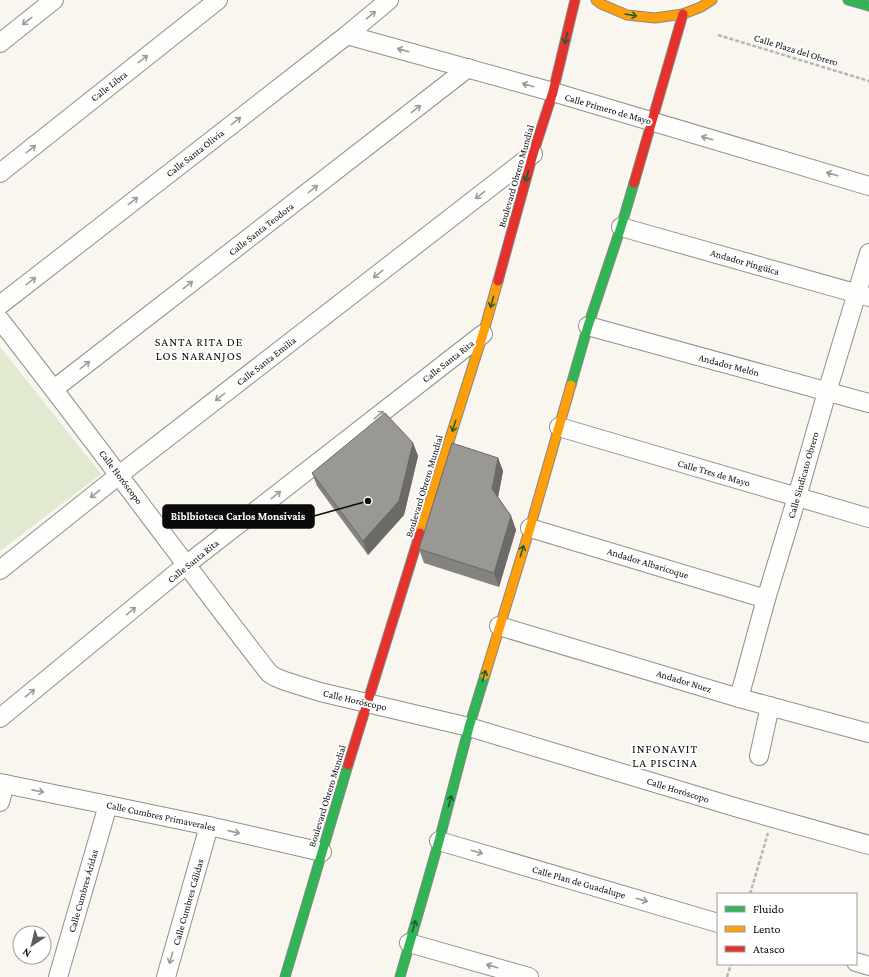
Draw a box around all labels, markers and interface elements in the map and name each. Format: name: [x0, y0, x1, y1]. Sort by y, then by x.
one-way arrow: [366, 10, 376, 19]
one-way arrow: [624, 11, 637, 19]
one-way arrow: [22, 17, 33, 26]
one-way arrow: [561, 31, 569, 44]
street label: Calle Plaza del Obrero: [753, 32, 839, 68]
one-way arrow: [397, 46, 410, 54]
one-way arrow: [138, 55, 149, 63]
street label: Calle Libra: [89, 68, 130, 103]
one-way arrow: [522, 81, 535, 89]
street label: Calle Primero de Mayo: [563, 91, 653, 127]
one-way arrow: [410, 105, 421, 113]
one-way arrow: [230, 117, 241, 126]
street label: Boulevard Obrero Mundial: [496, 123, 536, 229]
street label: Calle Santa Olivia: [164, 127, 226, 179]
one-way arrow: [701, 134, 714, 141]
one-way arrow: [25, 144, 36, 153]
one-way arrow: [523, 170, 530, 183]
one-way arrow: [825, 170, 838, 178]
one-way arrow: [307, 184, 318, 193]
one-way arrow: [475, 190, 486, 199]
one-way arrow: [128, 197, 139, 205]
street label: Calle Santa Teodora: [226, 200, 296, 258]
street label: Andador Pingüica: [709, 247, 781, 277]
one-way arrow: [372, 270, 383, 279]
one-way arrow: [25, 277, 36, 285]
one-way arrow: [182, 281, 193, 290]
one-way arrow: [488, 295, 495, 308]
street label: Calle Santa Emilia: [234, 334, 298, 388]
district label: SANTA RITA DE LOS NARANJOS: [155, 335, 243, 363]
street label: Calle Santa Rita: [420, 337, 476, 385]
street label: Andador Melón: [698, 352, 761, 379]
one-way arrow: [80, 361, 91, 369]
one-way arrow: [214, 393, 225, 401]
one-way arrow: [373, 411, 384, 419]
one-way arrow: [450, 419, 457, 432]
street label: Calle Sindicato Obrero: [785, 431, 821, 519]
street label: Boulevard Obrero Mundial: [403, 433, 445, 538]
street label: Calle Horóscopo: [97, 448, 145, 506]
street label: Calle Tres de Mayo: [676, 457, 752, 489]
one-way arrow: [90, 490, 101, 499]
one-way arrow: [271, 491, 282, 499]
callout: Biblbioteca Carlos Monsivais: [163, 505, 314, 528]
text: Biblbioteca Carlos Monsivais: [171, 510, 306, 522]
street label: Calle Santa Rita: [165, 537, 221, 585]
one-way arrow: [519, 545, 526, 558]
street label: Andador Albaricoque: [606, 545, 691, 581]
one-way arrow: [125, 606, 136, 615]
street label: Andador Nuez: [655, 667, 713, 695]
one-way arrow: [481, 669, 488, 682]
street label: Calle Horóscopo: [322, 687, 388, 713]
one-way arrow: [25, 689, 36, 698]
district label: INFONAVIT LA PISCINA: [632, 742, 698, 770]
street label: Boulevard Obrero Mundial: [306, 743, 348, 848]
street label: Calle Horóscopo: [645, 775, 711, 805]
one-way arrow: [31, 787, 44, 795]
one-way arrow: [446, 795, 454, 808]
street label: Calle Cumbres Primaverales: [105, 799, 217, 833]
one-way arrow: [227, 828, 240, 836]
street label: Calle Cumbres Áridas: [66, 848, 100, 934]
one-way arrow: [470, 849, 483, 856]
street label: Calle Cumbres Cálidas: [170, 857, 206, 946]
street label: Calle Plan de Guadalupe: [531, 863, 628, 901]
legend: [717, 893, 857, 965]
one-way arrow: [635, 897, 648, 905]
text: Fluido: [753, 902, 784, 916]
one-way arrow: [411, 920, 418, 933]
text: Lento: [753, 922, 781, 936]
north arrow: [12, 925, 52, 965]
text: Atasco: [753, 942, 785, 956]
text: N: [19, 946, 33, 960]
one-way arrow: [167, 951, 175, 964]
one-way arrow: [485, 962, 498, 969]

